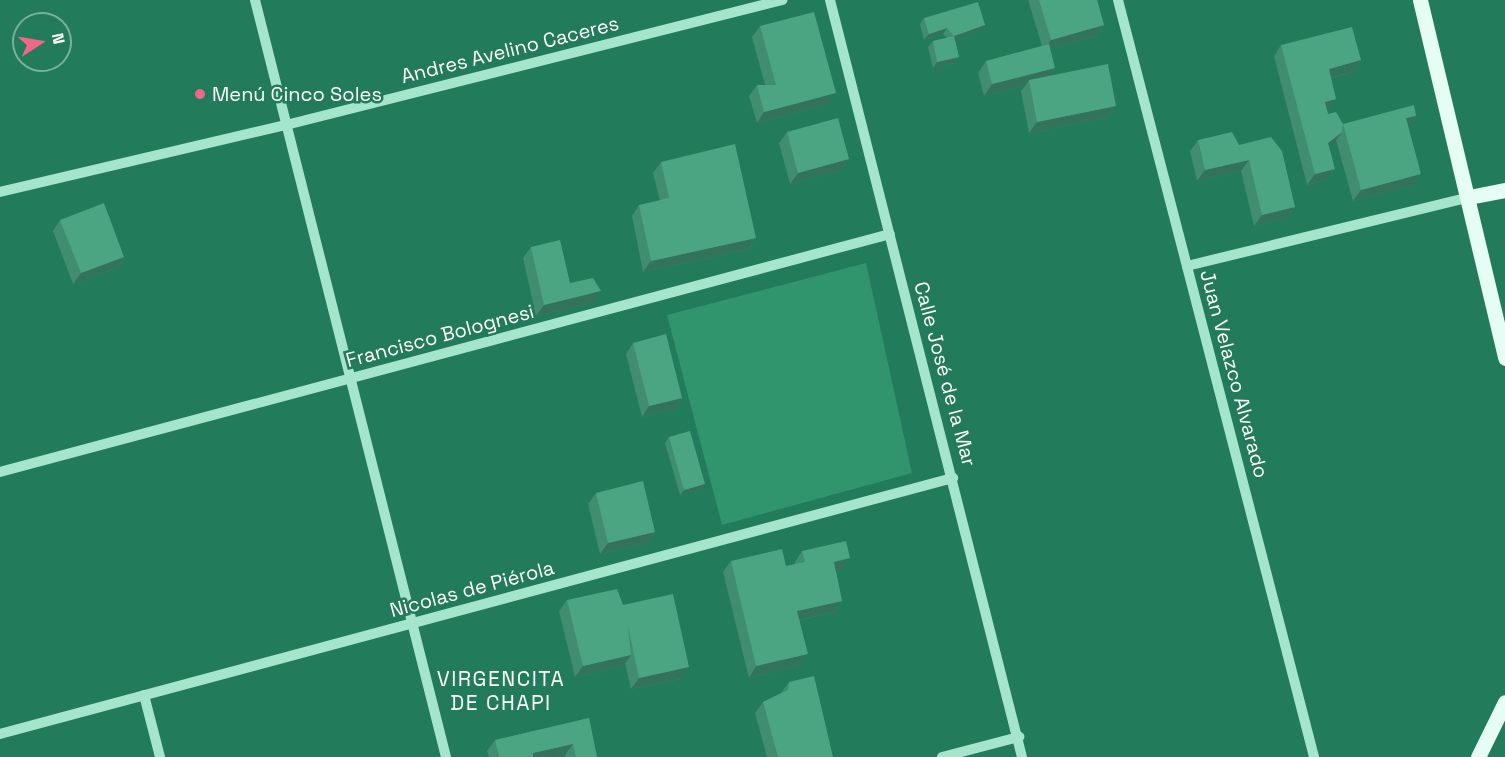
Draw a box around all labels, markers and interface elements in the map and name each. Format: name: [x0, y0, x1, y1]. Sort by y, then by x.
street label: Andres Avelino Caceres: [398, 11, 622, 89]
north arrow: [12, 12, 72, 72]
text: N: [47, 31, 70, 46]
place label: Menú Cinco Soles: [212, 82, 382, 106]
marker: Menú Cinco Soles: [193, 87, 207, 101]
street label: Juan Velazco Alvarado: [1195, 267, 1273, 481]
street label: Calle José de la Mar: [909, 279, 981, 469]
street label: Francisco Bolognesi: [343, 299, 537, 373]
street label: Nicolas de Piérola: [387, 556, 557, 622]
district label: VIRGENCITA DE CHAPI: [437, 666, 565, 716]

